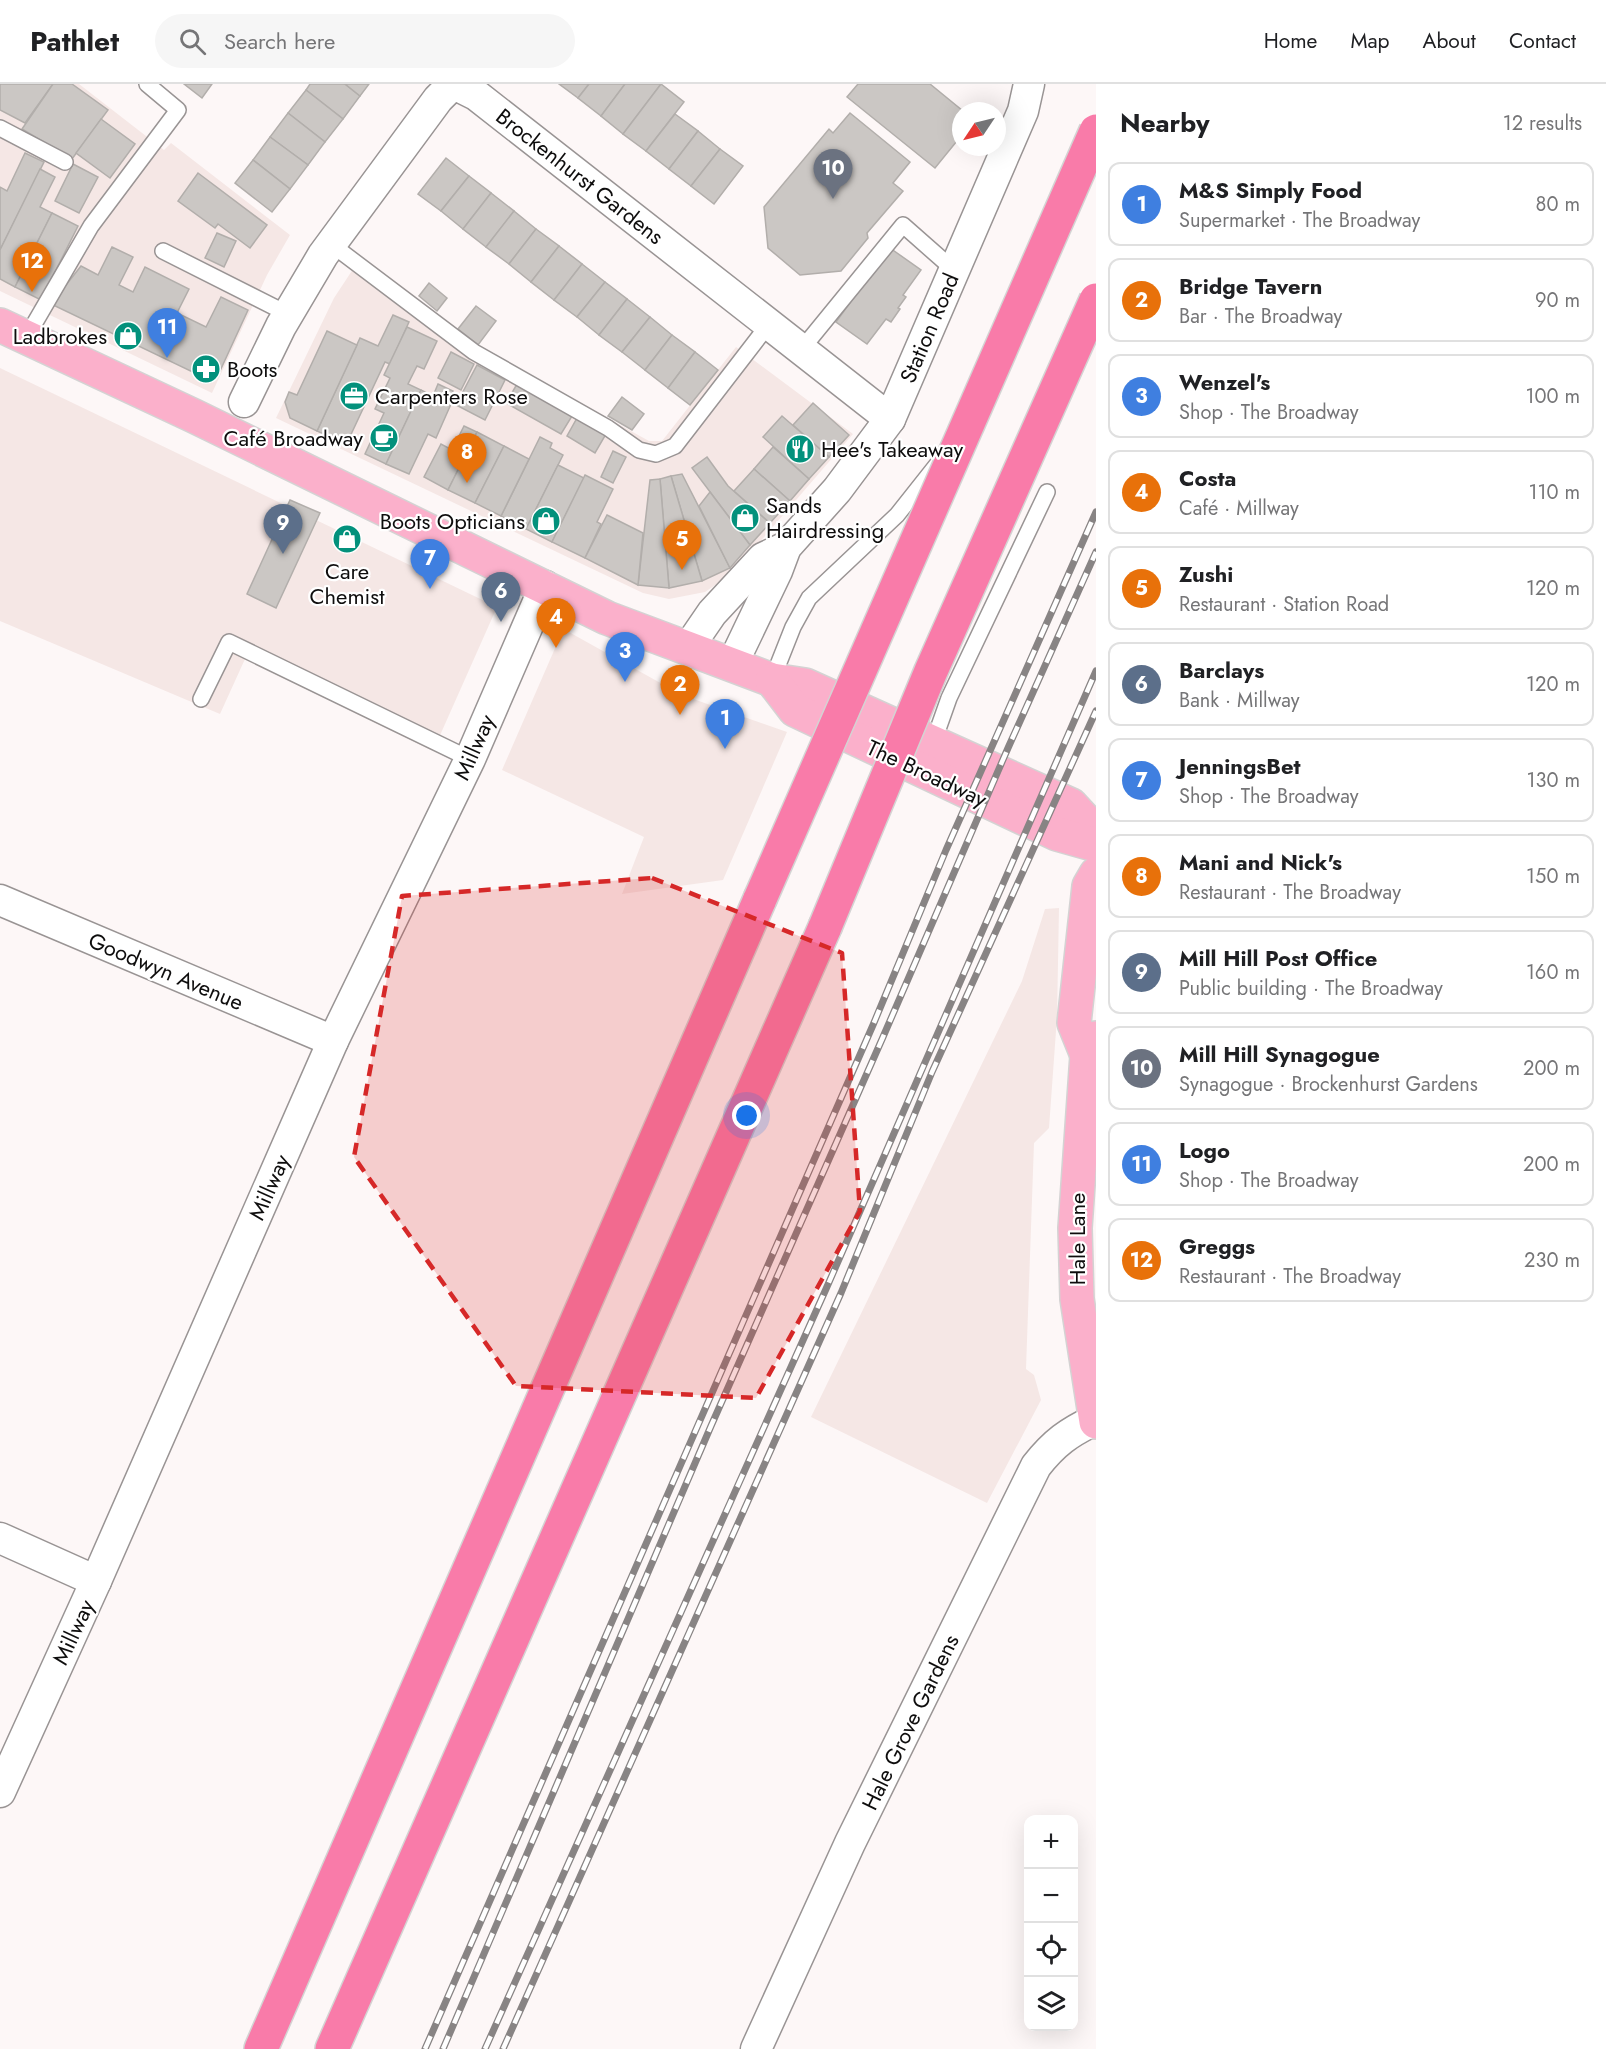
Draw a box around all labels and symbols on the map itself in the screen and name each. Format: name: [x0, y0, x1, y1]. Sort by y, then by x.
street label: Brockenhurst Gardens: [489, 100, 671, 252]
north arrow: [952, 102, 1006, 156]
pin: 10: [814, 150, 852, 199]
pin: 12: [12, 242, 51, 292]
street label: Station Road: [892, 268, 966, 388]
pin: 11: [148, 308, 186, 358]
place label: Ladbrokes: [13, 320, 107, 352]
shop icon: Ladbrokes: [112, 320, 144, 352]
pharmacy icon: Boots: [190, 353, 222, 385]
place label: Boots: [227, 353, 278, 385]
office icon: Carpenters Rose: [338, 380, 370, 412]
place label: Carpenters Rose: [375, 380, 528, 412]
place label: Café Broadway: [223, 422, 363, 454]
cafe icon: Café Broadway: [368, 422, 400, 454]
restaurant icon: Hee's Takeaway: [784, 433, 816, 465]
place label: Hee's Takeaway: [821, 433, 963, 465]
pin: 8: [448, 434, 486, 483]
place label: Sands Hairdressing: [766, 489, 884, 546]
shop icon: Sands Hairdressing: [729, 502, 761, 534]
pin: 9: [264, 504, 302, 554]
place label: Boots Opticians: [380, 505, 525, 537]
shop icon: Boots Opticians: [530, 505, 562, 537]
pin: 5: [662, 520, 702, 570]
shop icon: Care Chemist: [331, 523, 363, 555]
pin: 7: [410, 540, 450, 589]
place label: Care Chemist: [310, 555, 385, 612]
pin: 6: [482, 572, 520, 622]
pin: 4: [536, 598, 576, 648]
pin: 3: [606, 632, 644, 682]
pin: 2: [660, 666, 700, 715]
pin: 1: [706, 700, 744, 749]
street label: Millway: [445, 709, 503, 785]
street label: The Broadway: [862, 731, 993, 815]
street label: Goodwyn Avenue: [84, 924, 248, 1018]
your location: [732, 1101, 761, 1130]
street label: Millway: [240, 1149, 298, 1225]
street label: Hale Lane: [1061, 1193, 1093, 1285]
street label: Millway: [44, 1594, 102, 1670]
street label: Hale Grove Gardens: [854, 1629, 967, 1815]

